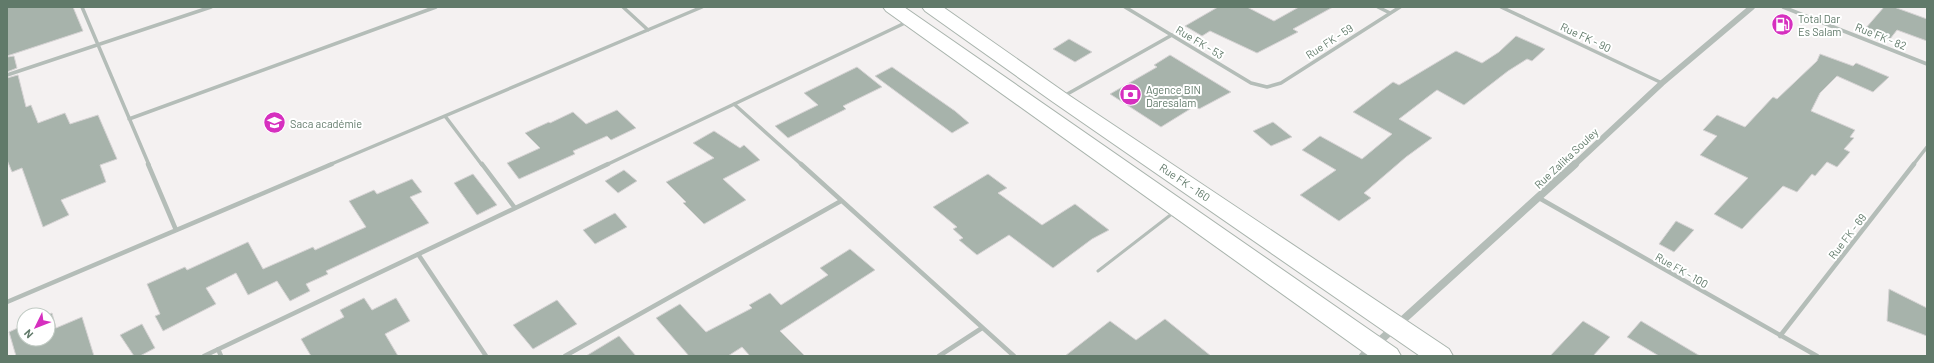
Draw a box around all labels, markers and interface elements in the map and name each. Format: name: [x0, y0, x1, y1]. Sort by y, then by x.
fuel station icon: Total Dar Es Salam: [1770, 11, 1796, 37]
place label: Total Dar Es Salam: [1798, 12, 1841, 38]
street label: Rue FK - 90: [1559, 20, 1613, 54]
street label: Rue FK - 82: [1854, 20, 1909, 52]
street label: Rue FK - 59: [1303, 21, 1355, 61]
street label: Rue FK - 53: [1174, 23, 1226, 61]
bank icon: Agence BIN Daresalam: [1117, 82, 1143, 108]
place label: Agence BIN Daresalam: [1146, 83, 1201, 109]
school or university icon: Saca académie: [262, 110, 288, 136]
place label: Saca académie: [290, 117, 362, 130]
street label: Rue Zalika Souley: [1531, 125, 1601, 191]
street label: Rue FK - 160: [1157, 160, 1213, 204]
street label: Rue FK - 69: [1825, 211, 1869, 261]
street label: Rue FK - 100: [1653, 250, 1711, 290]
north arrow: [16, 307, 56, 347]
text: N: [21, 327, 36, 341]

